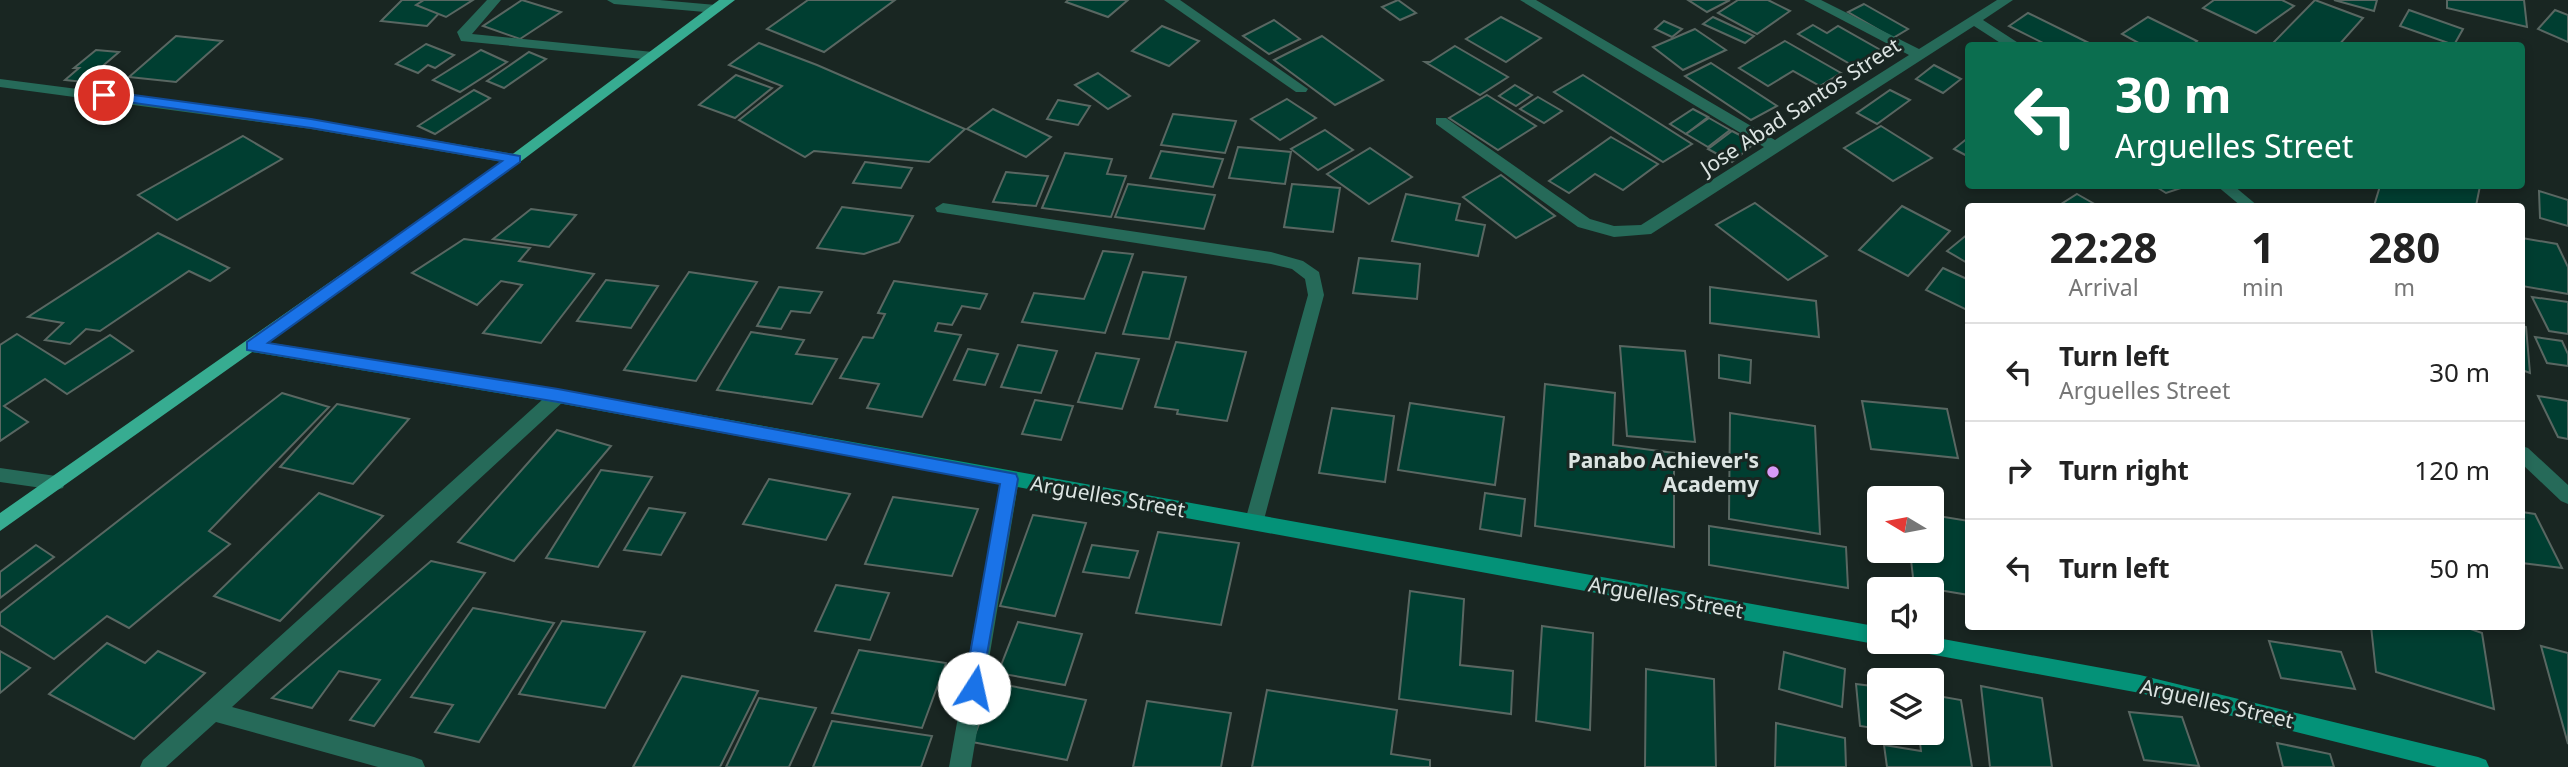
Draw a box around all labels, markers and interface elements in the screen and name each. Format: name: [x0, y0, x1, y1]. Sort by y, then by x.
street label: Jose Abad Santos Street: [1693, 31, 1906, 182]
text: 30 m: [2115, 61, 2232, 127]
pin: [74, 65, 134, 125]
icon: left: [2000, 70, 2091, 161]
icon: arrive: [85, 76, 123, 114]
text: Arguelles Street: [2115, 124, 2353, 167]
text: 22:28: [2050, 218, 2157, 275]
text: 1: [2251, 218, 2275, 275]
text: 280: [2368, 218, 2440, 275]
text: Arrival: [2068, 271, 2139, 303]
text: min: [2242, 271, 2284, 303]
text: m: [2394, 271, 2415, 303]
text: Turn left: [2059, 338, 2170, 374]
icon: left: [2000, 353, 2038, 391]
text: 30 m: [2429, 354, 2490, 390]
text: Arguelles Street: [2059, 374, 2230, 406]
place label: Panabo Achiever's Academy: [1568, 446, 1759, 498]
icon: right: [2000, 451, 2038, 489]
text: Turn right: [2059, 452, 2189, 488]
text: 120 m: [2414, 452, 2490, 488]
marker: Panabo Achiever's Academy: [1765, 464, 1781, 480]
street label: Arguelles Street: [1029, 469, 1188, 523]
north arrow: [1867, 486, 1944, 564]
map controls: [1867, 486, 1944, 745]
icon: left: [2000, 549, 2038, 587]
text: Turn left: [2059, 550, 2170, 586]
text: 50 m: [2429, 550, 2490, 586]
street label: Arguelles Street: [1587, 570, 1746, 624]
button: sound: [1867, 577, 1944, 654]
position arrow: [937, 651, 1011, 725]
button: layers: [1867, 668, 1944, 745]
street label: Arguelles Street: [2138, 672, 2297, 734]

